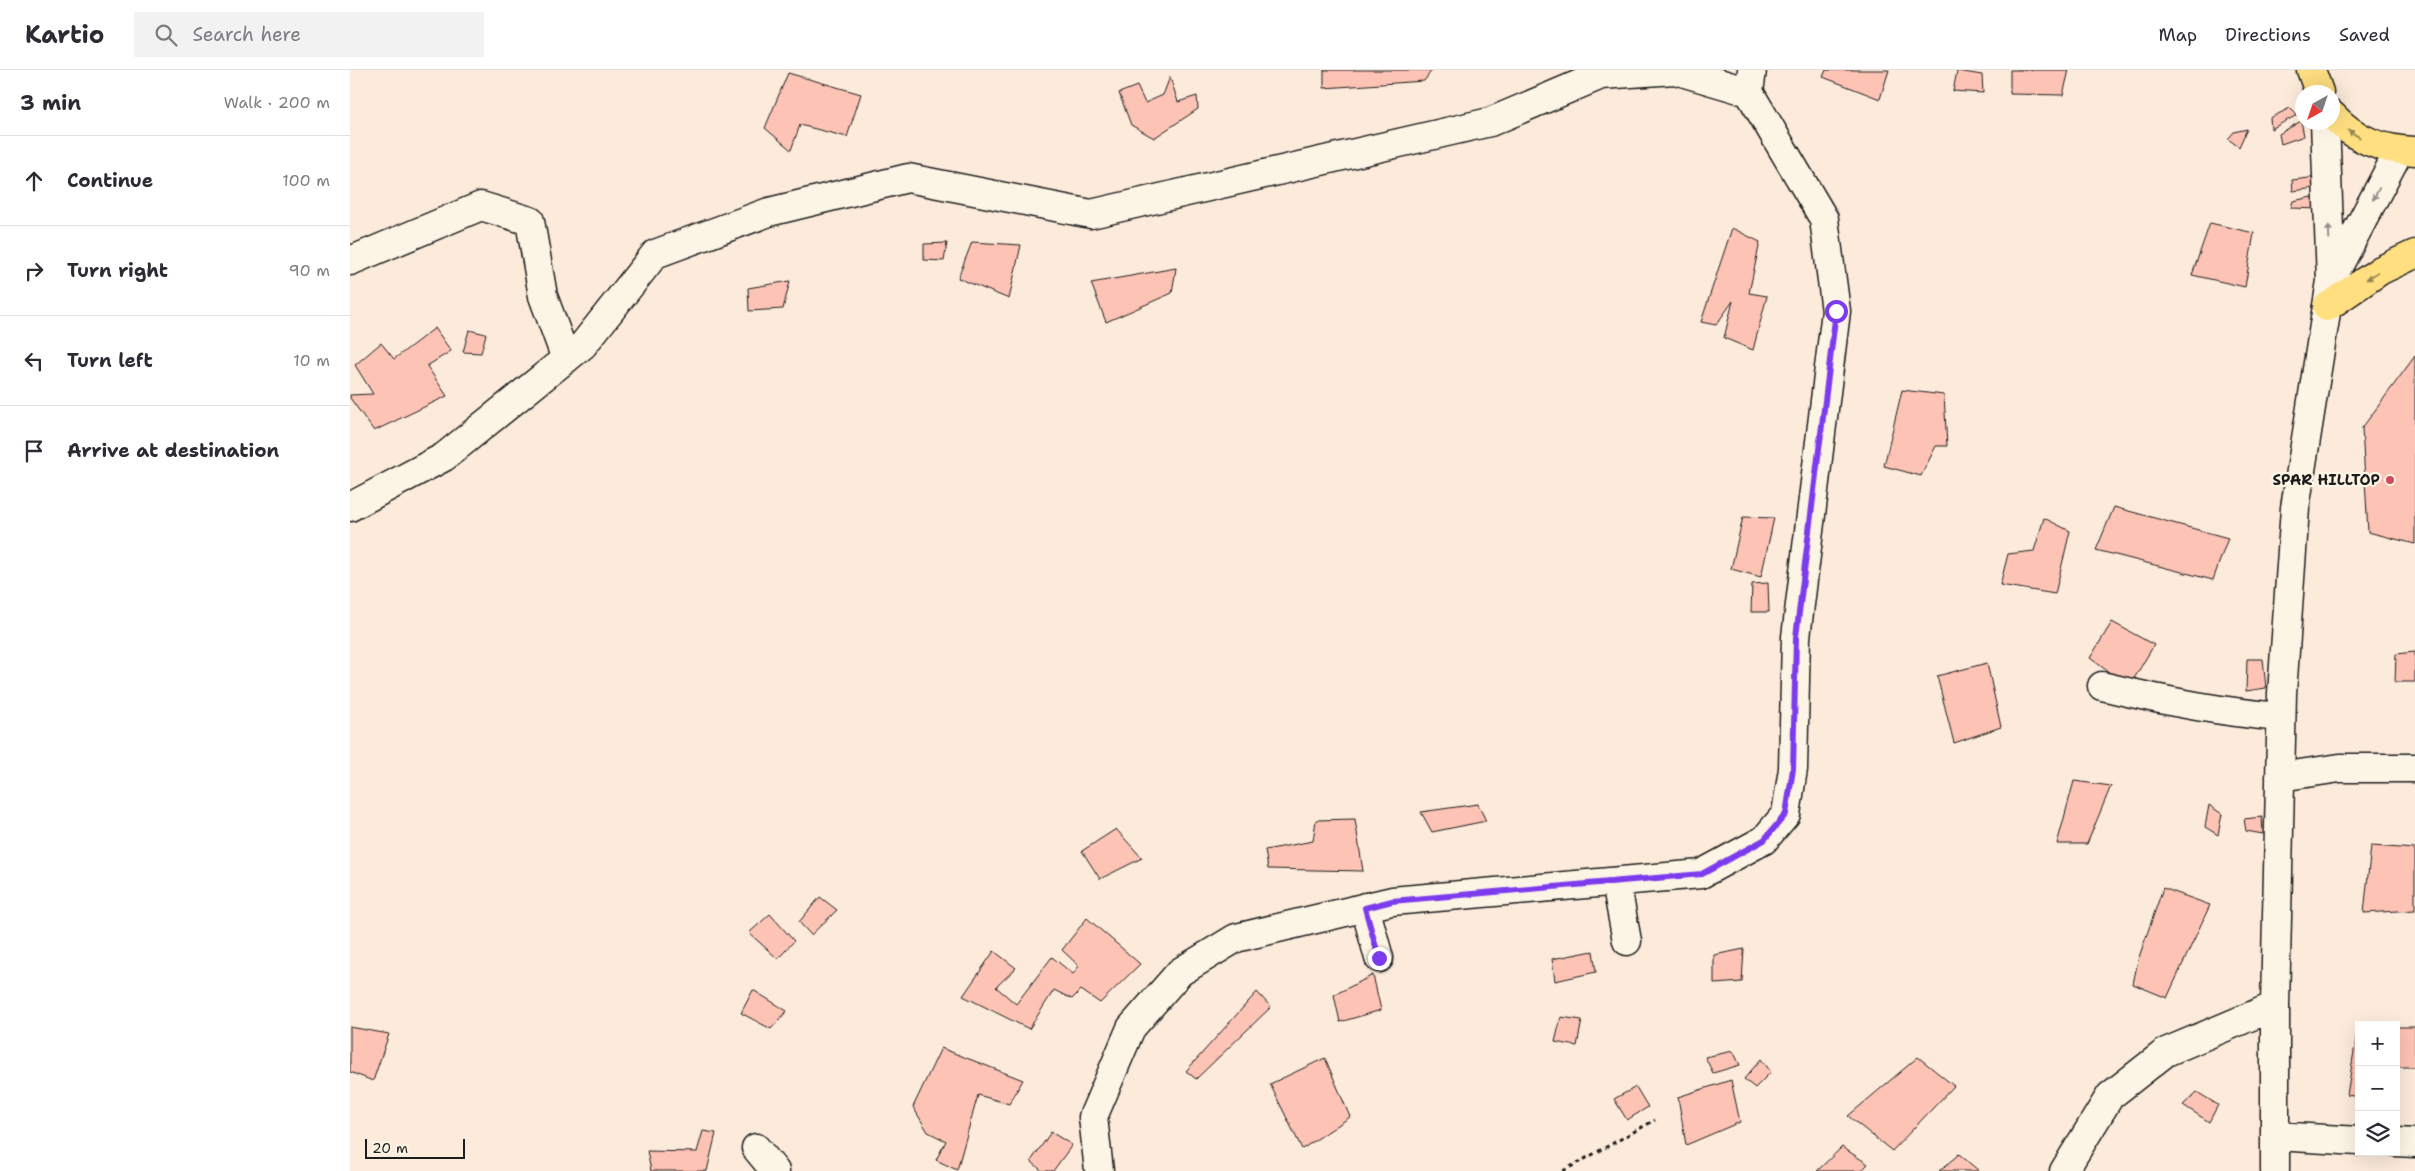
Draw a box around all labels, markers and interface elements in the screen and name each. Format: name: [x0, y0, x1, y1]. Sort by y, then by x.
search box: [134, 12, 484, 57]
text: Kartio: [25, 19, 104, 51]
icon: search: [152, 21, 180, 49]
text: Search here: [192, 22, 301, 47]
text: Map: [2159, 23, 2197, 47]
text: Directions: [2225, 23, 2311, 47]
text: Saved: [2339, 23, 2390, 47]
north arrow: [2295, 85, 2340, 130]
text: 3 min: [20, 89, 81, 117]
text: Walk · 200 m: [224, 92, 330, 113]
one-way arrow: [2348, 129, 2361, 139]
icon: ahead: [20, 167, 48, 195]
text: Continue: [67, 168, 153, 193]
text: 100 m: [282, 170, 330, 191]
one-way arrow: [2372, 187, 2380, 201]
one-way arrow: [2325, 224, 2333, 240]
icon: right: [20, 257, 48, 285]
text: Turn right: [67, 258, 168, 283]
text: 90 m: [289, 260, 330, 281]
one-way arrow: [2365, 272, 2378, 281]
route start: [1825, 300, 1848, 323]
icon: left: [20, 347, 48, 375]
text: Turn left: [67, 348, 153, 373]
text: 10 m: [293, 350, 330, 371]
icon: arrive: [20, 437, 48, 465]
text: Arrive at destination: [67, 438, 279, 463]
place label: SPAR HILLTOP: [2273, 470, 2380, 490]
marker: SPAR HILLTOP: [2384, 474, 2396, 486]
route end: [1368, 947, 1391, 970]
map controls: [2355, 1021, 2400, 1156]
button: +: [2355, 1021, 2400, 1066]
button: −: [2355, 1066, 2400, 1111]
button: layers: [2355, 1111, 2400, 1156]
scale bar: [365, 1136, 465, 1159]
text: 20 m: [372, 1139, 408, 1157]

